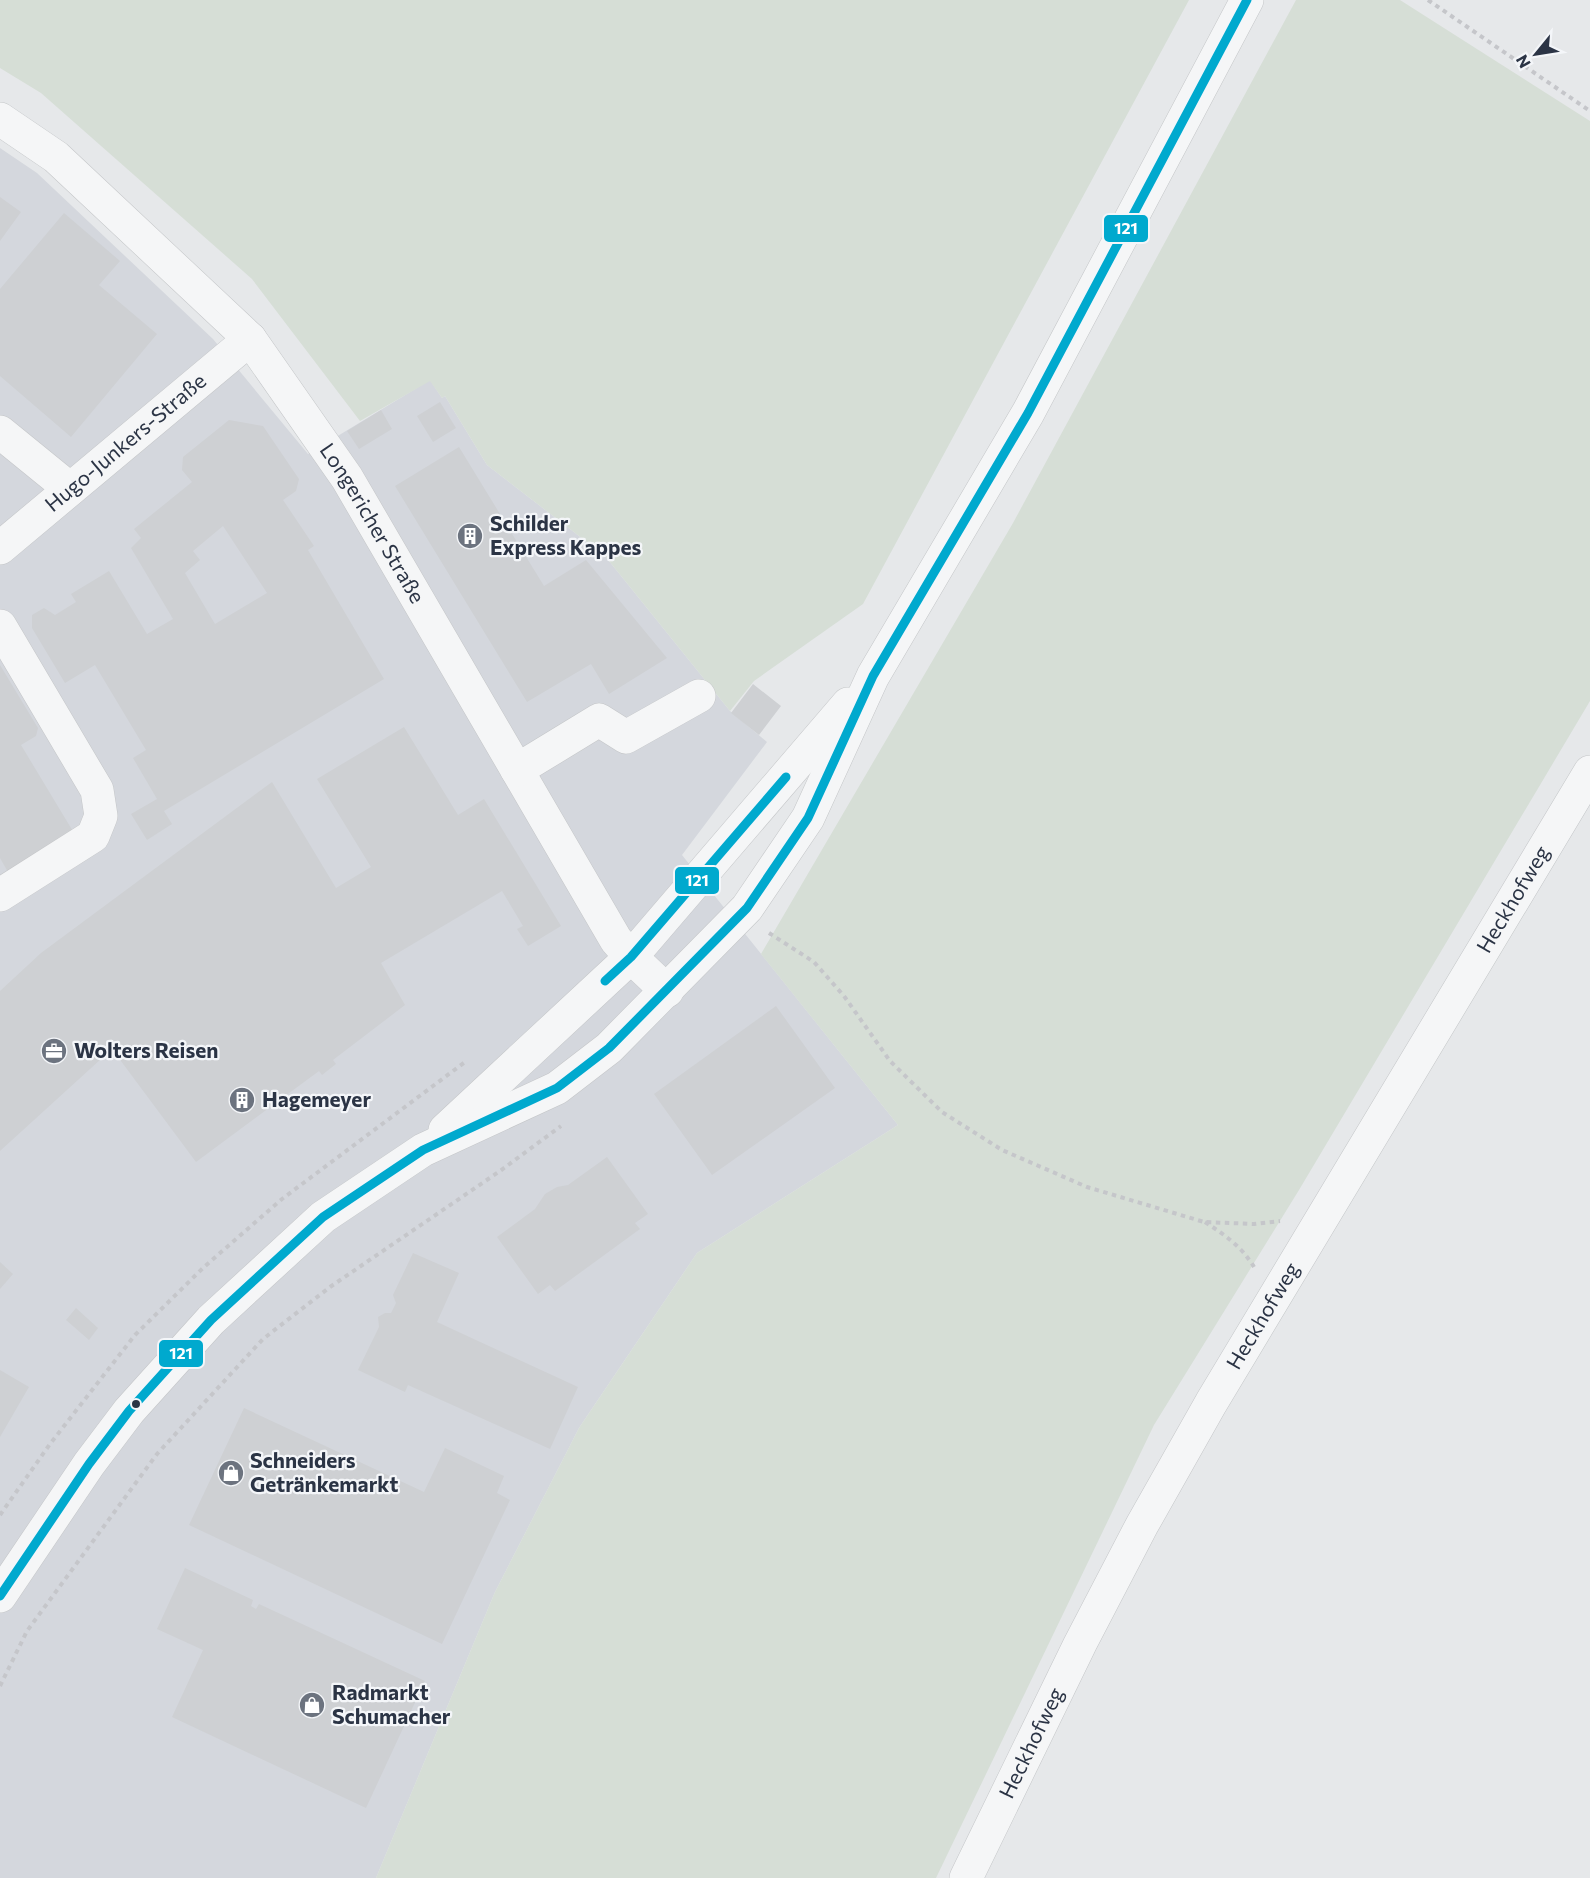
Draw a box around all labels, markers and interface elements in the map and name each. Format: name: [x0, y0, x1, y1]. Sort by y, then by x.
north arrow: [1506, 24, 1566, 84]
text: N: [1511, 52, 1534, 72]
line badge: 121: [1103, 214, 1149, 243]
text: 121: [1114, 218, 1138, 237]
street label: Hugo-Junkers-Straße: [39, 367, 210, 516]
street label: Longericher Straße: [315, 438, 431, 607]
place label: Schilder Express Kappes: [490, 510, 641, 559]
building icon: Schilder Express Kappes: [455, 521, 485, 551]
street label: Heckhofweg: [1470, 841, 1554, 957]
line badge: 121: [674, 866, 720, 895]
text: 121: [685, 870, 709, 889]
office icon: Wolters Reisen: [39, 1036, 69, 1066]
place label: Wolters Reisen: [74, 1037, 218, 1062]
building icon: Hagemeyer: [227, 1085, 257, 1115]
place label: Hagemeyer: [262, 1086, 371, 1111]
street label: Heckhofweg: [1220, 1257, 1304, 1373]
line badge: 121: [158, 1339, 204, 1368]
text: 121: [169, 1343, 193, 1362]
unlabelled marker: [130, 1398, 142, 1410]
place label: Schneiders Getränkemarkt: [250, 1447, 398, 1496]
shop icon: Schneiders Getränkemarkt: [216, 1458, 246, 1488]
place label: Radmarkt Schumacher: [332, 1679, 451, 1728]
street label: Heckhofweg: [993, 1683, 1068, 1802]
shop icon: Radmarkt Schumacher: [297, 1690, 327, 1720]

